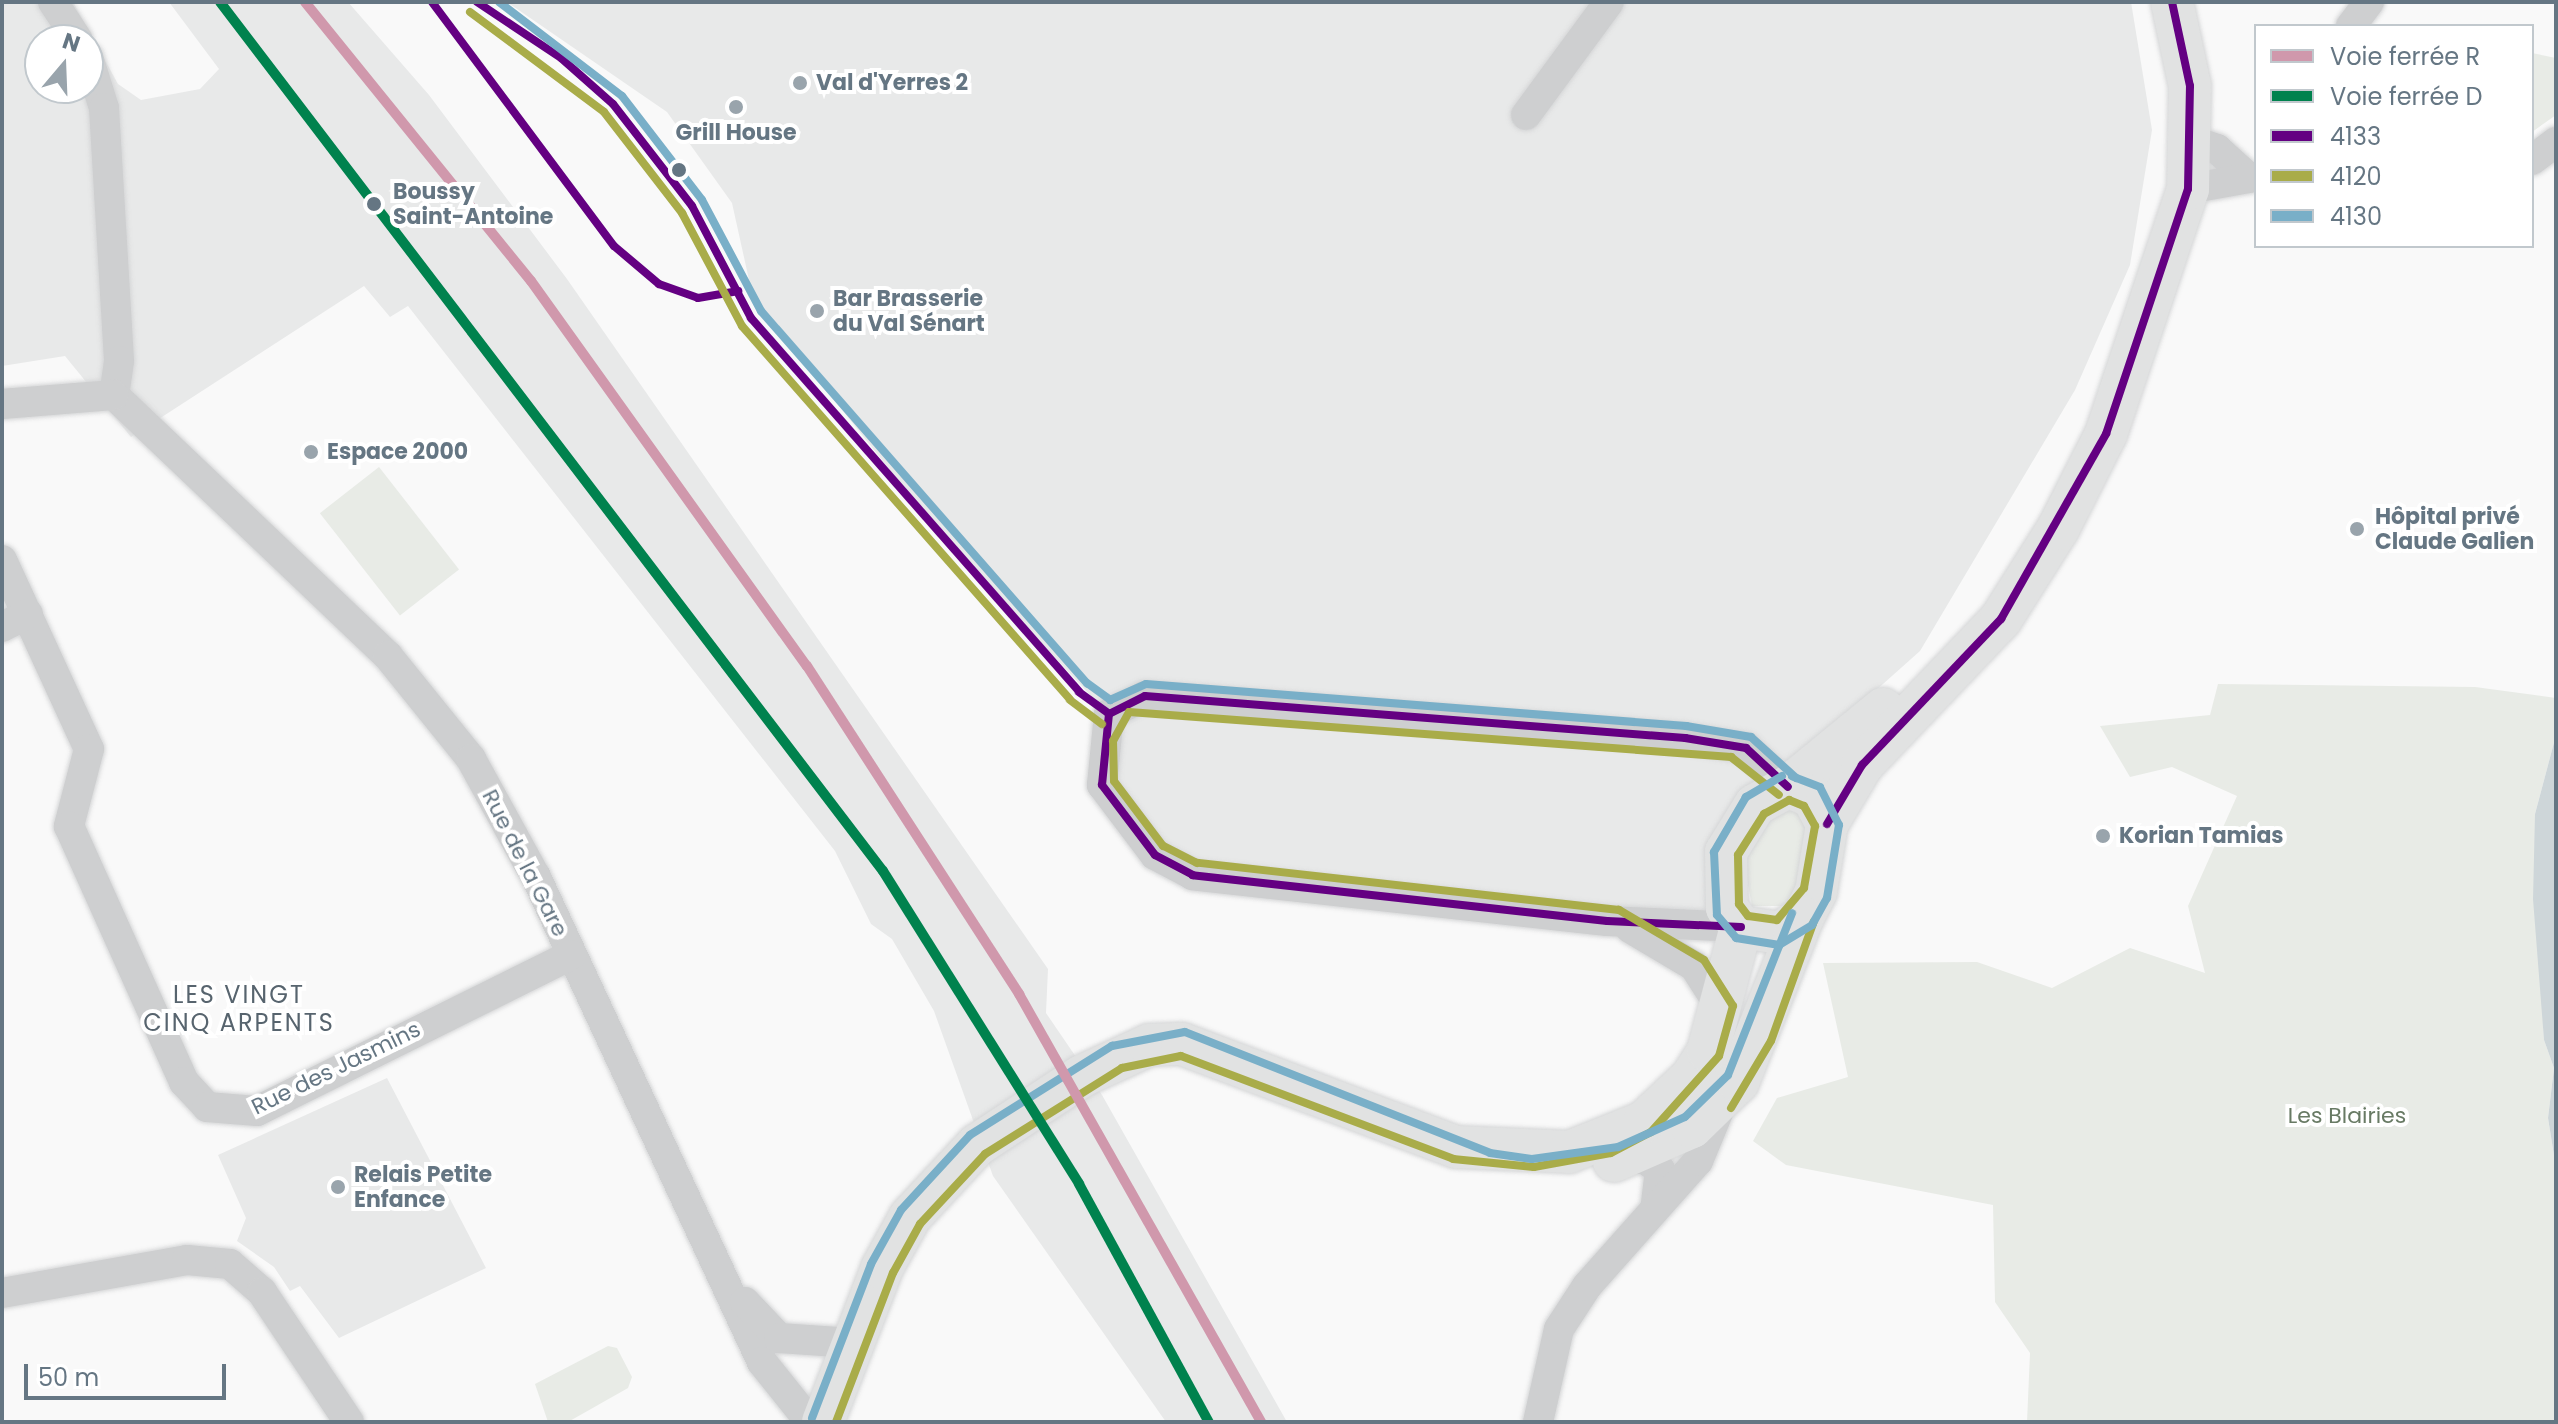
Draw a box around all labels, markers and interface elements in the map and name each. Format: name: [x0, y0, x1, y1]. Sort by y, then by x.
north arrow: [24, 24, 104, 104]
legend: [2254, 24, 2534, 248]
text: N: [58, 25, 84, 60]
text: Voie ferrée R: [2330, 40, 2480, 73]
place label: Val d'Yerres 2: [816, 70, 968, 96]
marker: Val d'Yerres 2: [791, 74, 809, 92]
text: Voie ferrée D: [2330, 80, 2483, 113]
marker: Grill House: [727, 98, 745, 116]
place label: Grill House: [675, 120, 797, 146]
text: 4133: [2330, 120, 2381, 153]
text: 4120: [2330, 160, 2382, 193]
unlabelled marker: [671, 162, 687, 178]
place label: Boussy Saint-Antoine: [393, 178, 553, 230]
marker: Boussy Saint-Antoine: [362, 192, 386, 216]
text: 4130: [2330, 200, 2382, 233]
place label: Bar Brasserie du Val Sénart: [833, 285, 985, 336]
marker: Bar Brasserie du Val Sénart: [808, 302, 826, 320]
place label: Espace 2000: [327, 439, 468, 465]
marker: Espace 2000: [302, 443, 320, 461]
place label: Hôpital privé Claude Galien: [2375, 503, 2534, 554]
marker: Hôpital privé Claude Galien: [2346, 518, 2368, 540]
street label: Rue de la Gare: [477, 785, 573, 941]
place label: Korian Tamias: [2119, 823, 2284, 849]
marker: Korian Tamias: [2094, 827, 2112, 845]
district label: LES VINGT CINQ ARPENTS: [143, 981, 335, 1037]
street label: Rue des Jasmins: [247, 1016, 425, 1120]
park label: Les Blairies: [2288, 1103, 2406, 1129]
place label: Relais Petite Enfance: [354, 1161, 492, 1212]
marker: Relais Petite Enfance: [329, 1178, 347, 1196]
scale bar: [28, 1348, 230, 1398]
text: 50 m: [38, 1361, 99, 1394]

